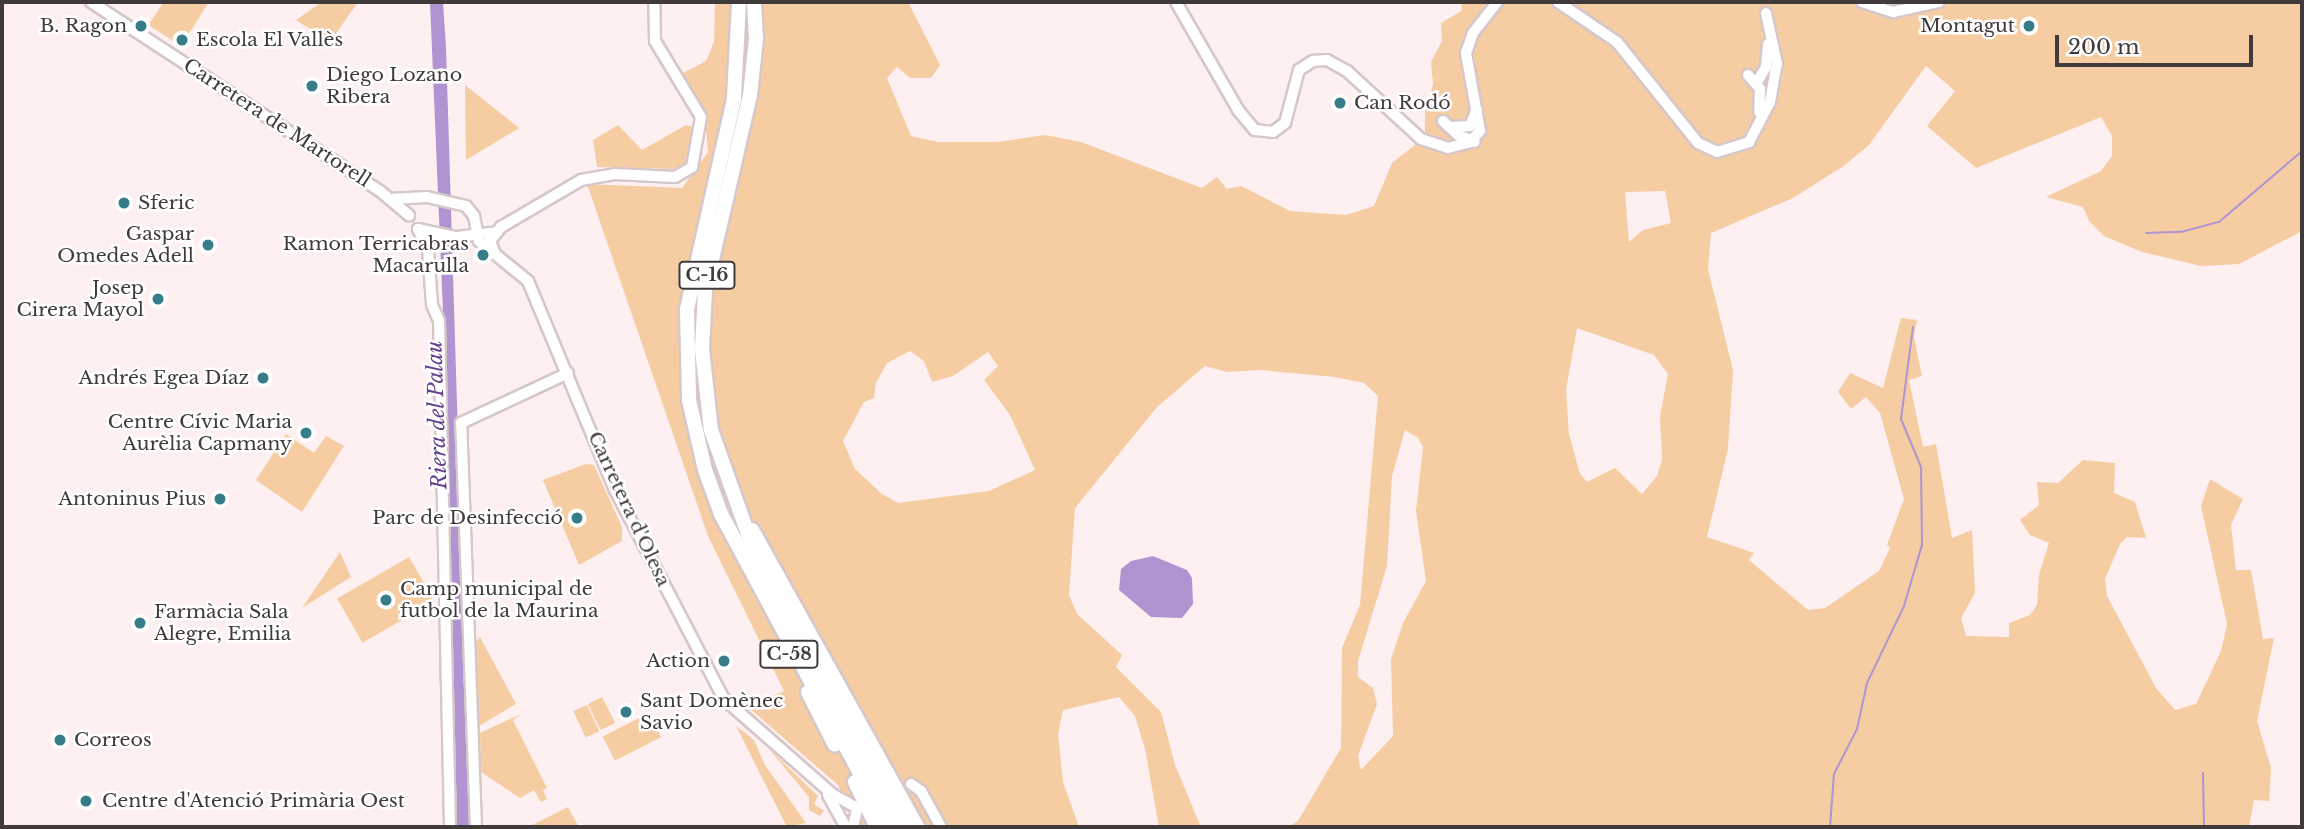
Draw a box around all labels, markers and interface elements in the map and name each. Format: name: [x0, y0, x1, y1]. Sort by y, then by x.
place label: B. Ragon: [40, 15, 127, 37]
place label: Montagut: [1920, 15, 2015, 37]
marker: B. Ragon: [133, 18, 149, 34]
marker: Montagut: [2021, 18, 2037, 34]
scale bar: [2059, 21, 2257, 65]
place label: Escola El Vallès: [196, 29, 344, 51]
marker: Escola El Vallès: [174, 32, 190, 48]
text: 200 m: [2068, 34, 2139, 60]
street label: Carretera de Martorell: [179, 54, 375, 192]
place label: Diego Lozano Ribera: [326, 64, 462, 108]
marker: Diego Lozano Ribera: [304, 78, 320, 94]
place label: Can Rodó: [1354, 92, 1451, 114]
marker: Can Rodó: [1332, 95, 1348, 111]
place label: Sferic: [138, 192, 194, 214]
marker: Sferic: [116, 195, 132, 211]
place label: Gaspar Omedes Adell: [57, 223, 194, 267]
place label: Ramon Terricabras Macarulla: [282, 233, 469, 277]
marker: Gaspar Omedes Adell: [200, 237, 216, 253]
marker: Ramon Terricabras Macarulla: [475, 247, 491, 263]
road number: C-16: [677, 260, 737, 290]
place label: Josep Cirera Mayol: [16, 277, 144, 321]
marker: Josep Cirera Mayol: [150, 291, 166, 307]
water label: Riera del Palau: [422, 339, 452, 491]
place label: Andrés Egea Díaz: [78, 367, 249, 389]
marker: Andrés Egea Díaz: [255, 370, 271, 386]
place label: Centre Cívic Maria Aurèlia Capmany: [108, 411, 292, 455]
marker: Centre Cívic Maria Aurèlia Capmany: [298, 425, 314, 441]
street label: Carretera d'Olesa: [583, 428, 675, 590]
place label: Antoninus Pius: [58, 488, 206, 510]
marker: Antoninus Pius: [212, 491, 228, 507]
place label: Parc de Desinfecció: [372, 507, 563, 529]
marker: Parc de Desinfecció: [569, 510, 585, 526]
place label: Camp municipal de futbol de la Maurina: [400, 578, 599, 622]
marker: Camp municipal de futbol de la Maurina: [378, 592, 394, 608]
place label: Farmàcia Sala Alegre, Emilia: [154, 601, 291, 645]
marker: Farmàcia Sala Alegre, Emilia: [132, 615, 148, 631]
road number: C-58: [759, 640, 819, 668]
place label: Action: [646, 650, 710, 672]
marker: Action: [716, 653, 732, 669]
place label: Sant Domènec Savio: [640, 690, 783, 734]
marker: Sant Domènec Savio: [618, 704, 634, 720]
place label: Correos: [74, 729, 152, 751]
marker: Correos: [52, 732, 68, 748]
place label: Centre d'Atenció Primària Oest: [102, 790, 405, 812]
marker: Centre d'Atenció Primària Oest: [76, 791, 96, 811]

